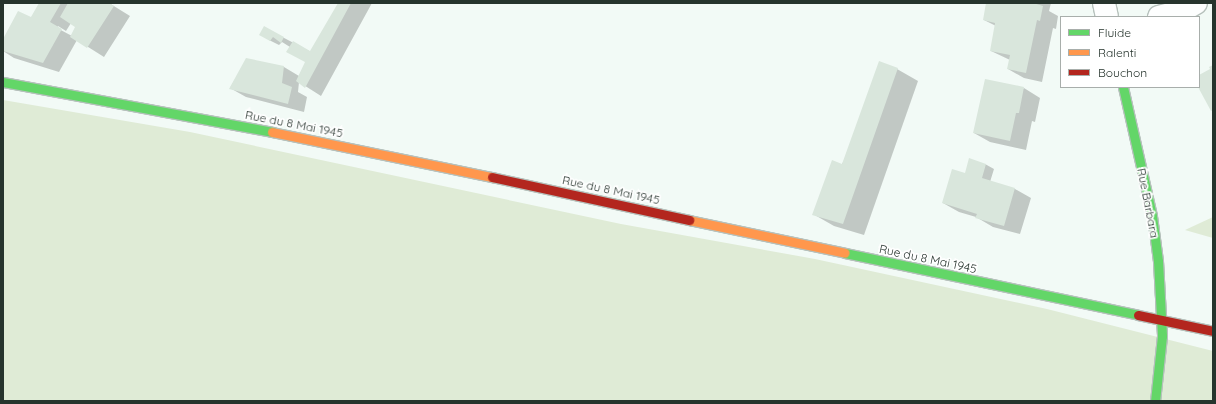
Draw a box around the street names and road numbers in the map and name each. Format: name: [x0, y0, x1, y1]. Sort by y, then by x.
street label: Rue du 8 Mai 1945: [244, 107, 344, 141]
street label: Rue Barbara: [1134, 167, 1162, 239]
street label: Rue du 8 Mai 1945: [561, 173, 661, 207]
street label: Rue du 8 Mai 1945: [878, 242, 978, 276]

